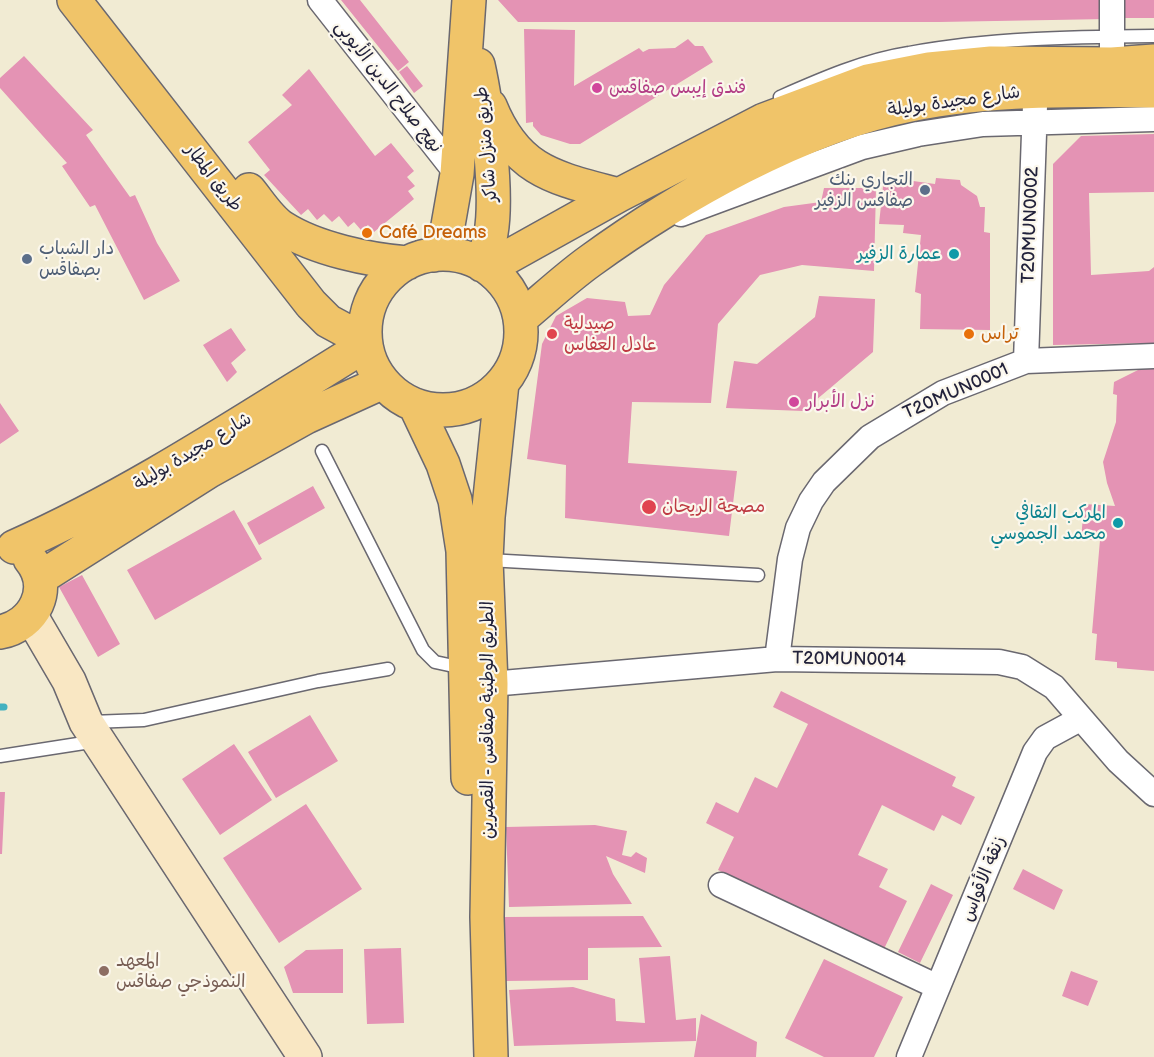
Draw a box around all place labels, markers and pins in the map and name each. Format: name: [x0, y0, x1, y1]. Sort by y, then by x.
place label: فندق إيبس صفاقس: [609, 77, 746, 99]
marker: فندق إيبس صفاقس: [590, 81, 604, 95]
place label: التجاري بنك صفاقس الزفير: [815, 169, 913, 212]
marker: التجاري بنك صفاقس الزفير: [918, 183, 932, 197]
place label: Café Dreams: [379, 222, 486, 244]
marker: Café Dreams: [360, 226, 374, 240]
place label: دار الشباب بصفاقس: [39, 238, 114, 280]
place label: عمارة الزفير: [857, 243, 942, 265]
marker: عمارة الزفير: [947, 247, 961, 261]
marker: دار الشباب بصفاقس: [20, 252, 34, 266]
place label: صيدلية عادل العفاس: [564, 313, 658, 356]
place label: تراس: [981, 323, 1019, 345]
marker: صيدلية عادل العفاس: [545, 327, 559, 341]
marker: تراس: [962, 327, 976, 341]
place label: نزل الأبرار: [806, 391, 875, 413]
marker: نزل الأبرار: [787, 395, 801, 409]
place label: مصحة الريحان: [662, 496, 765, 518]
marker: مصحة الريحان: [640, 498, 658, 516]
place label: المركب الثقافي محمد الجموسي: [990, 502, 1106, 544]
marker: المركب الثقافي محمد الجموسي: [1111, 516, 1125, 530]
place label: المعهد النموذجي صفاقس: [116, 950, 245, 992]
marker: المعهد النموذجي صفاقس: [97, 964, 111, 978]

